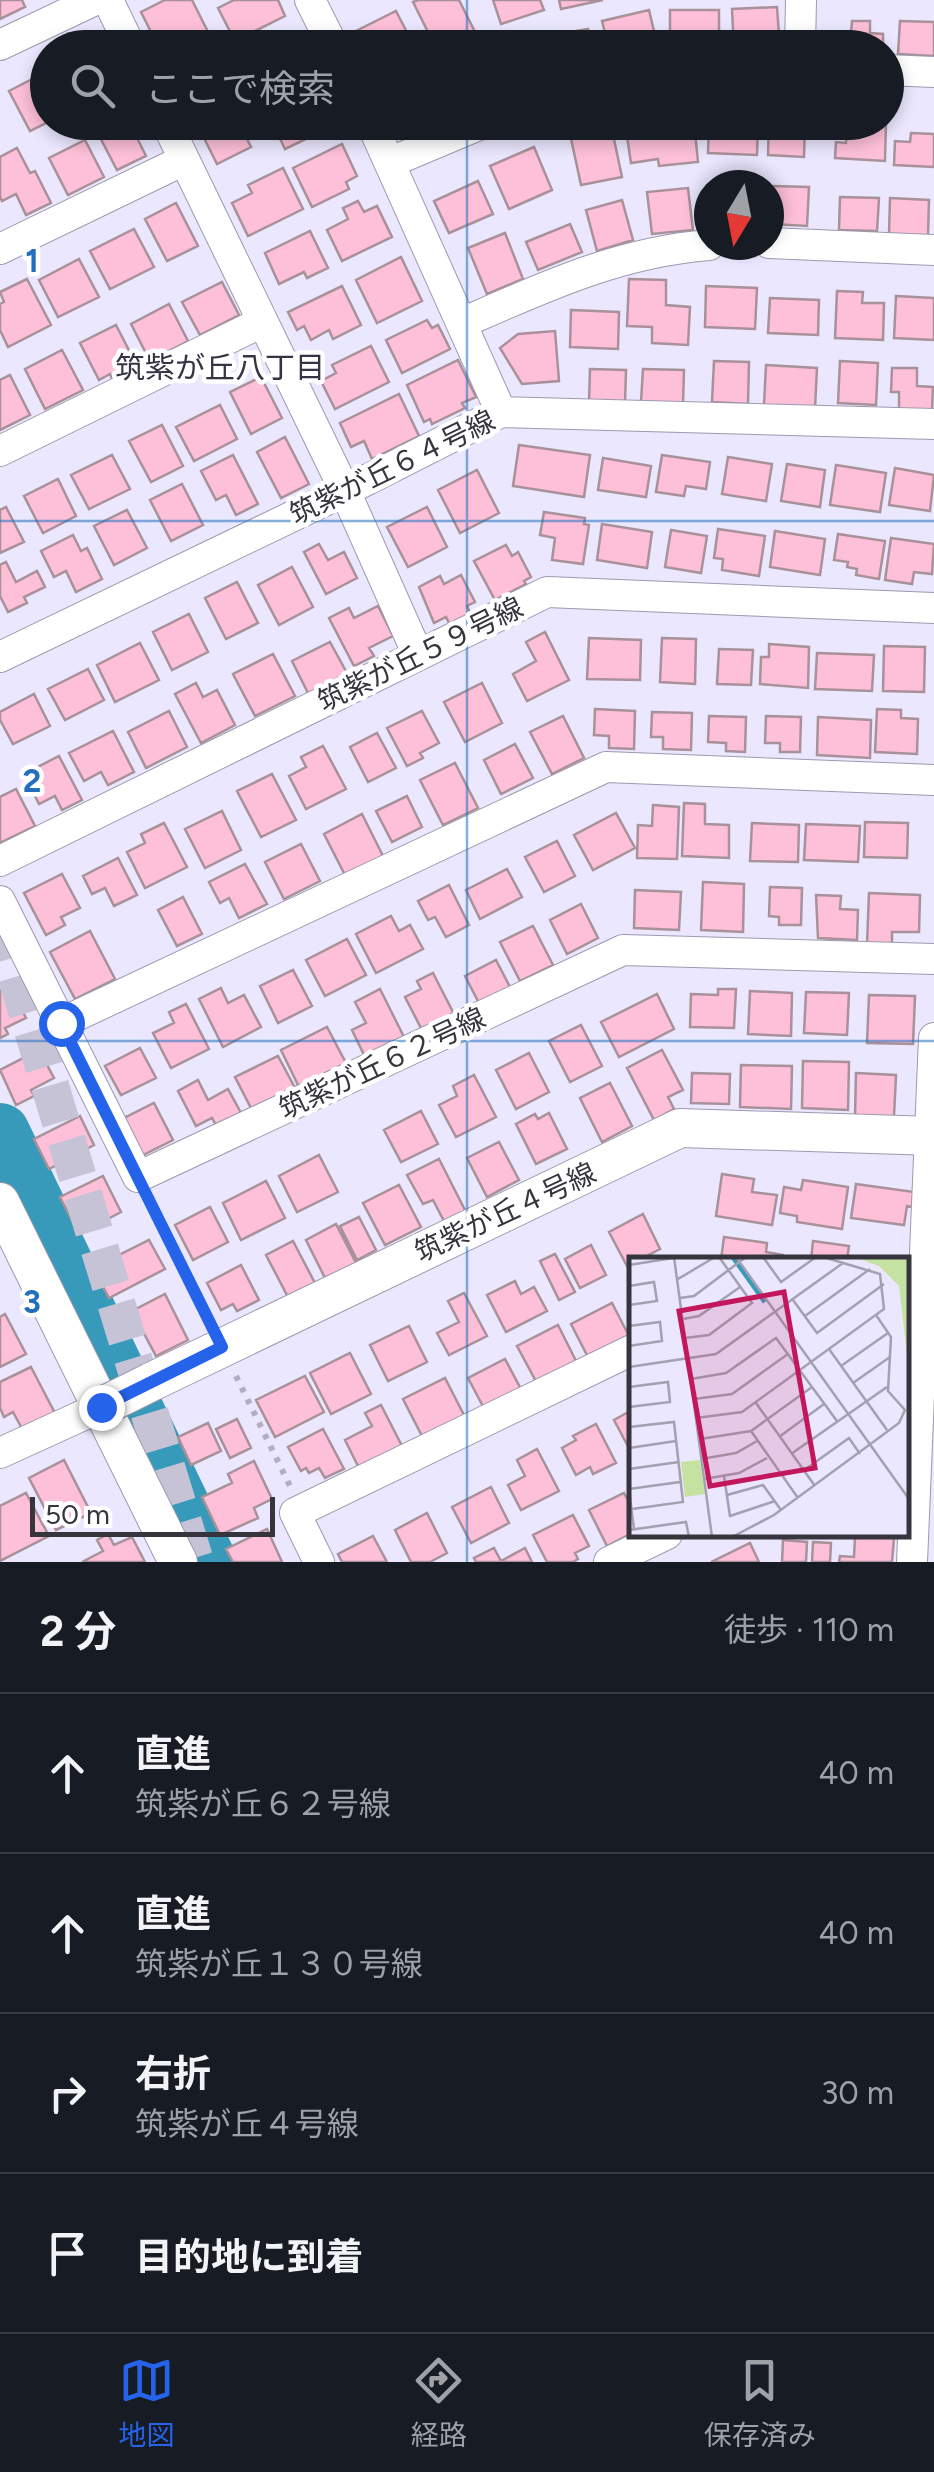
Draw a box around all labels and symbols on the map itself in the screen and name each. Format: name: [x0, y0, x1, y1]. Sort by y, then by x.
north arrow: [694, 170, 784, 260]
text: 1: [25, 242, 39, 280]
district label: 筑紫が丘八丁目: [115, 349, 325, 386]
street label: 筑紫が丘６４号線: [284, 403, 500, 531]
street label: 筑紫が丘５９号線: [312, 590, 528, 718]
text: 2: [23, 762, 41, 800]
street label: 筑紫が丘６２号線: [273, 1000, 491, 1126]
route start: [39, 1001, 85, 1047]
street label: 筑紫が丘４号線: [409, 1155, 601, 1269]
inset map: [629, 1257, 909, 1537]
text: 3: [23, 1283, 41, 1321]
route end: [79, 1385, 125, 1431]
scale bar: [30, 1492, 275, 1536]

